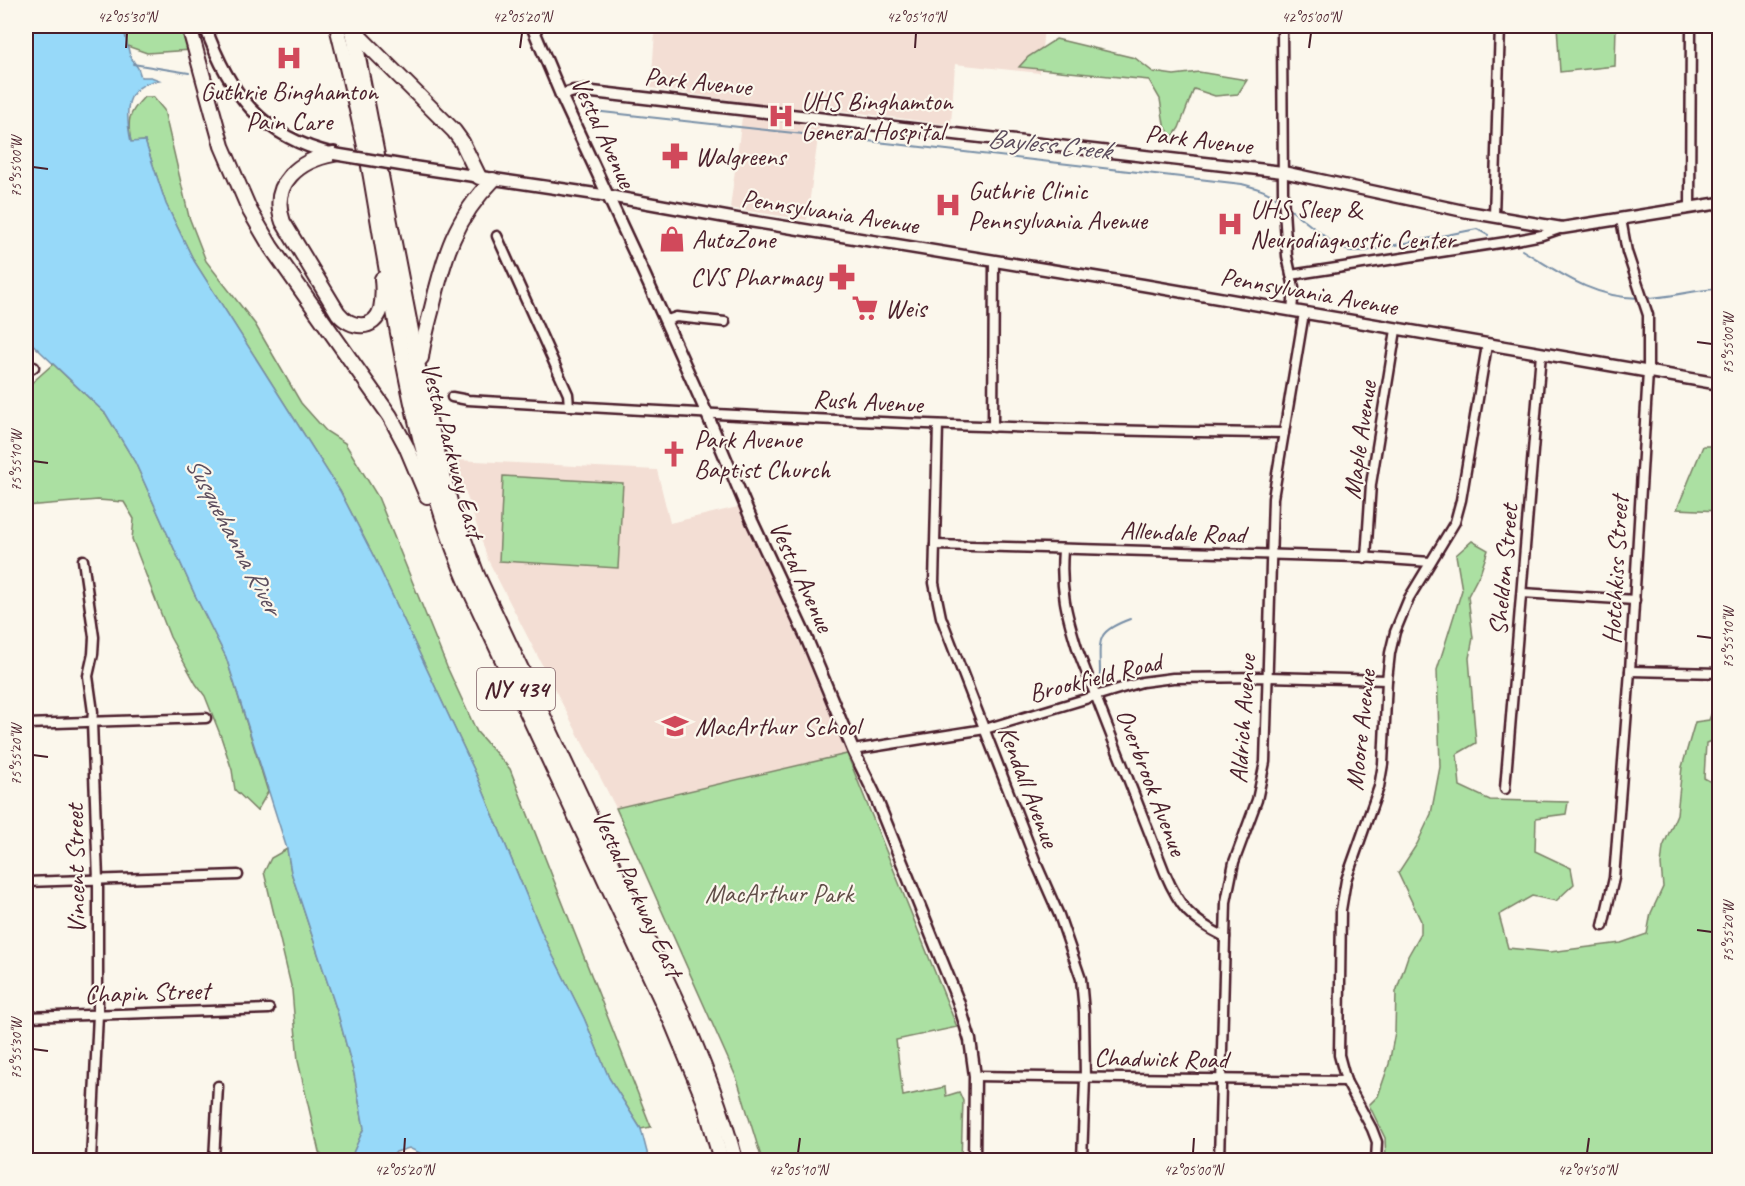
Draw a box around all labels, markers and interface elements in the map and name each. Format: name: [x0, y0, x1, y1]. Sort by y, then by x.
text: 42°05'30"N: [97, 8, 160, 27]
text: 42°05'20"N: [492, 8, 555, 27]
text: 42°05'10"N: [886, 8, 949, 27]
text: 42°05'00"N: [1281, 8, 1344, 27]
hospital icon: Guthrie Binghamton Pain Care: [274, 43, 304, 73]
street label: Park Avenue: [643, 59, 756, 104]
street label: Vestal Avenue: [563, 71, 644, 194]
place label: Guthrie Binghamton Pain Care: [200, 75, 379, 138]
place label: UHS Binghamton General Hospital: [801, 85, 954, 148]
hospital icon: UHS Binghamton General Hospital: [766, 101, 796, 131]
street label: Park Avenue: [1144, 117, 1257, 163]
water label: Bayless Creek: [986, 121, 1117, 168]
text: 75°55'00"W: [7, 133, 26, 197]
place label: Walgreens: [695, 140, 788, 173]
pharmacy icon: Walgreens: [660, 141, 690, 171]
place label: Guthrie Clinic Pennsylvania Avenue: [968, 174, 1148, 237]
street label: Pennsylvania Avenue: [739, 181, 922, 242]
hospital icon: Guthrie Clinic Pennsylvania Avenue: [933, 190, 963, 220]
place label: UHS Sleep & Neurodiagnostic Center: [1250, 193, 1457, 256]
hospital icon: UHS Sleep & Neurodiagnostic Center: [1215, 209, 1245, 239]
place label: AutoZone: [692, 223, 778, 256]
shop icon: AutoZone: [657, 224, 687, 254]
street label: Pennsylvania Avenue: [1218, 260, 1401, 324]
place label: CVS Pharmacy: [690, 261, 824, 294]
pharmacy icon: CVS Pharmacy: [827, 262, 857, 292]
place label: Weis: [885, 292, 928, 325]
supermarket icon: Weis: [850, 293, 880, 323]
text: 75°55'00"W: [1719, 310, 1738, 374]
street label: Vestal Parkway East: [413, 359, 493, 545]
street label: Maple Avenue: [1335, 377, 1384, 501]
street label: Rush Avenue: [812, 382, 926, 421]
place label: Park Avenue Baptist Church: [694, 423, 831, 486]
text: 75°55'10"W: [7, 427, 26, 491]
church icon: Park Avenue Baptist Church: [659, 439, 689, 469]
water label: Susquehanna River: [178, 450, 292, 624]
street label: Hotchkiss Street: [1595, 492, 1636, 645]
street label: Sheldon Street: [1481, 501, 1526, 637]
street label: Allendale Road: [1120, 514, 1250, 551]
street label: Vestal Avenue: [761, 515, 842, 638]
text: 75°55'10"W: [1719, 604, 1738, 668]
street label: Brookfield Road: [1025, 644, 1169, 710]
street label: Aldrich Avenue: [1222, 651, 1264, 785]
street label: Moore Avenue: [1338, 667, 1383, 792]
road number: NY 434: [477, 668, 555, 710]
street label: Overbrook Avenue: [1108, 704, 1195, 862]
place label: MacArthur School: [695, 710, 864, 743]
school or university icon: MacArthur School: [660, 711, 690, 741]
text: 75°55'20"W: [7, 721, 26, 785]
street label: Kendall Avenue: [990, 721, 1067, 853]
street label: Vincent Street: [58, 802, 93, 934]
street label: Vestal Parkway East: [584, 804, 692, 985]
park label: MacArthur Park: [705, 877, 856, 910]
text: 75°55'20"W: [1719, 898, 1738, 962]
street label: Chapin Street: [84, 974, 213, 1011]
text: 75°55'30"W: [7, 1015, 26, 1079]
street label: Chadwick Road: [1094, 1041, 1232, 1076]
text: 42°05'20"N: [374, 1161, 437, 1180]
text: 42°05'10"N: [768, 1161, 831, 1180]
text: 42°05'00"N: [1163, 1161, 1226, 1180]
text: 42°04'50"N: [1557, 1161, 1620, 1180]

